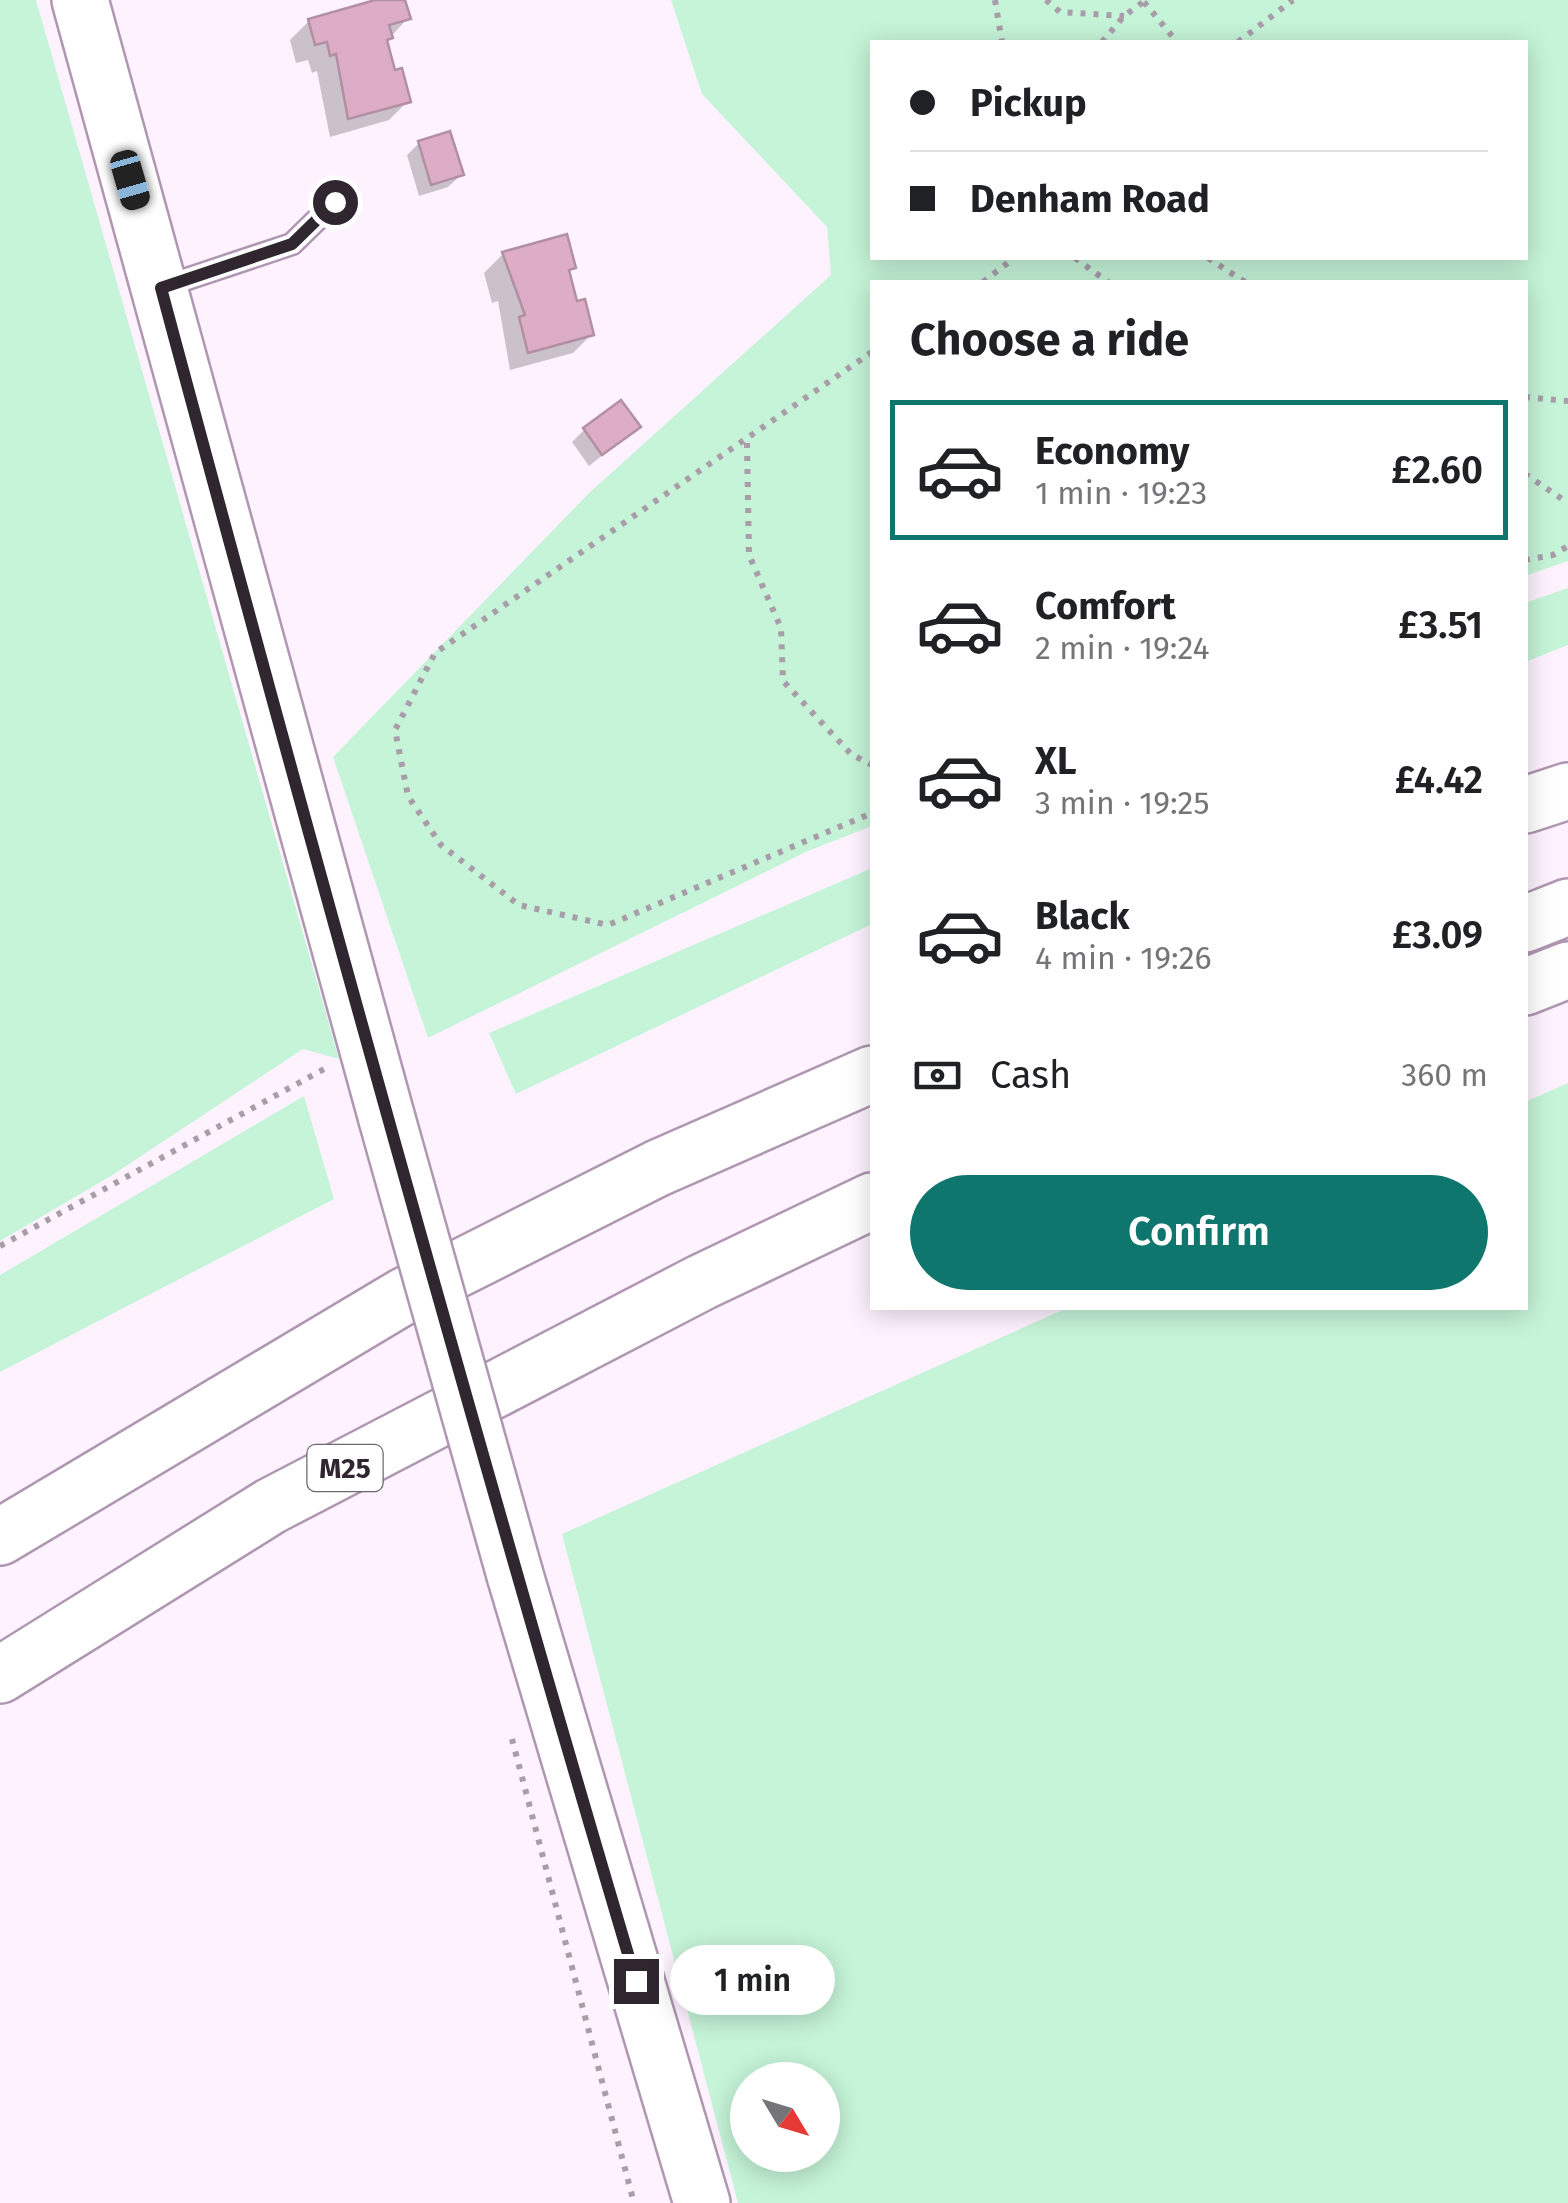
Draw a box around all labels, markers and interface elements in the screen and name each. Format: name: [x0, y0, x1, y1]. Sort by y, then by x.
text: Pickup: [970, 80, 1087, 126]
car: [107, 147, 153, 213]
text: Denham Road: [970, 176, 1210, 222]
route start: [313, 180, 358, 225]
text: Choose a ride: [910, 313, 1189, 367]
icon: car: [915, 425, 1005, 515]
text: Economy: [1035, 428, 1190, 474]
text: £2.60: [1391, 447, 1483, 493]
text: 1 min · 19:23: [1035, 474, 1207, 512]
icon: car: [915, 580, 1005, 670]
text: Comfort: [1035, 583, 1176, 629]
text: £3.51: [1398, 602, 1483, 648]
text: 2 min · 19:24: [1035, 629, 1210, 667]
icon: car: [915, 735, 1005, 825]
text: XL: [1035, 738, 1077, 784]
text: £4.42: [1395, 757, 1483, 803]
text: 3 min · 19:25: [1035, 784, 1210, 822]
icon: car: [915, 890, 1005, 980]
text: Black: [1035, 893, 1130, 939]
text: £3.09: [1392, 912, 1483, 958]
text: 4 min · 19:26: [1035, 939, 1212, 977]
icon: cash: [910, 1048, 965, 1103]
text: Cash: [990, 1052, 1071, 1098]
text: 360 m: [1401, 1056, 1488, 1094]
button: Confirm: [910, 1175, 1488, 1290]
road number: M25: [308, 1445, 382, 1491]
callout: 1 min: [671, 1946, 836, 2016]
route end: [614, 1959, 659, 2004]
text: 1 min: [714, 1961, 791, 1999]
north arrow: [730, 2062, 840, 2172]
map controls: [730, 2062, 840, 2172]

